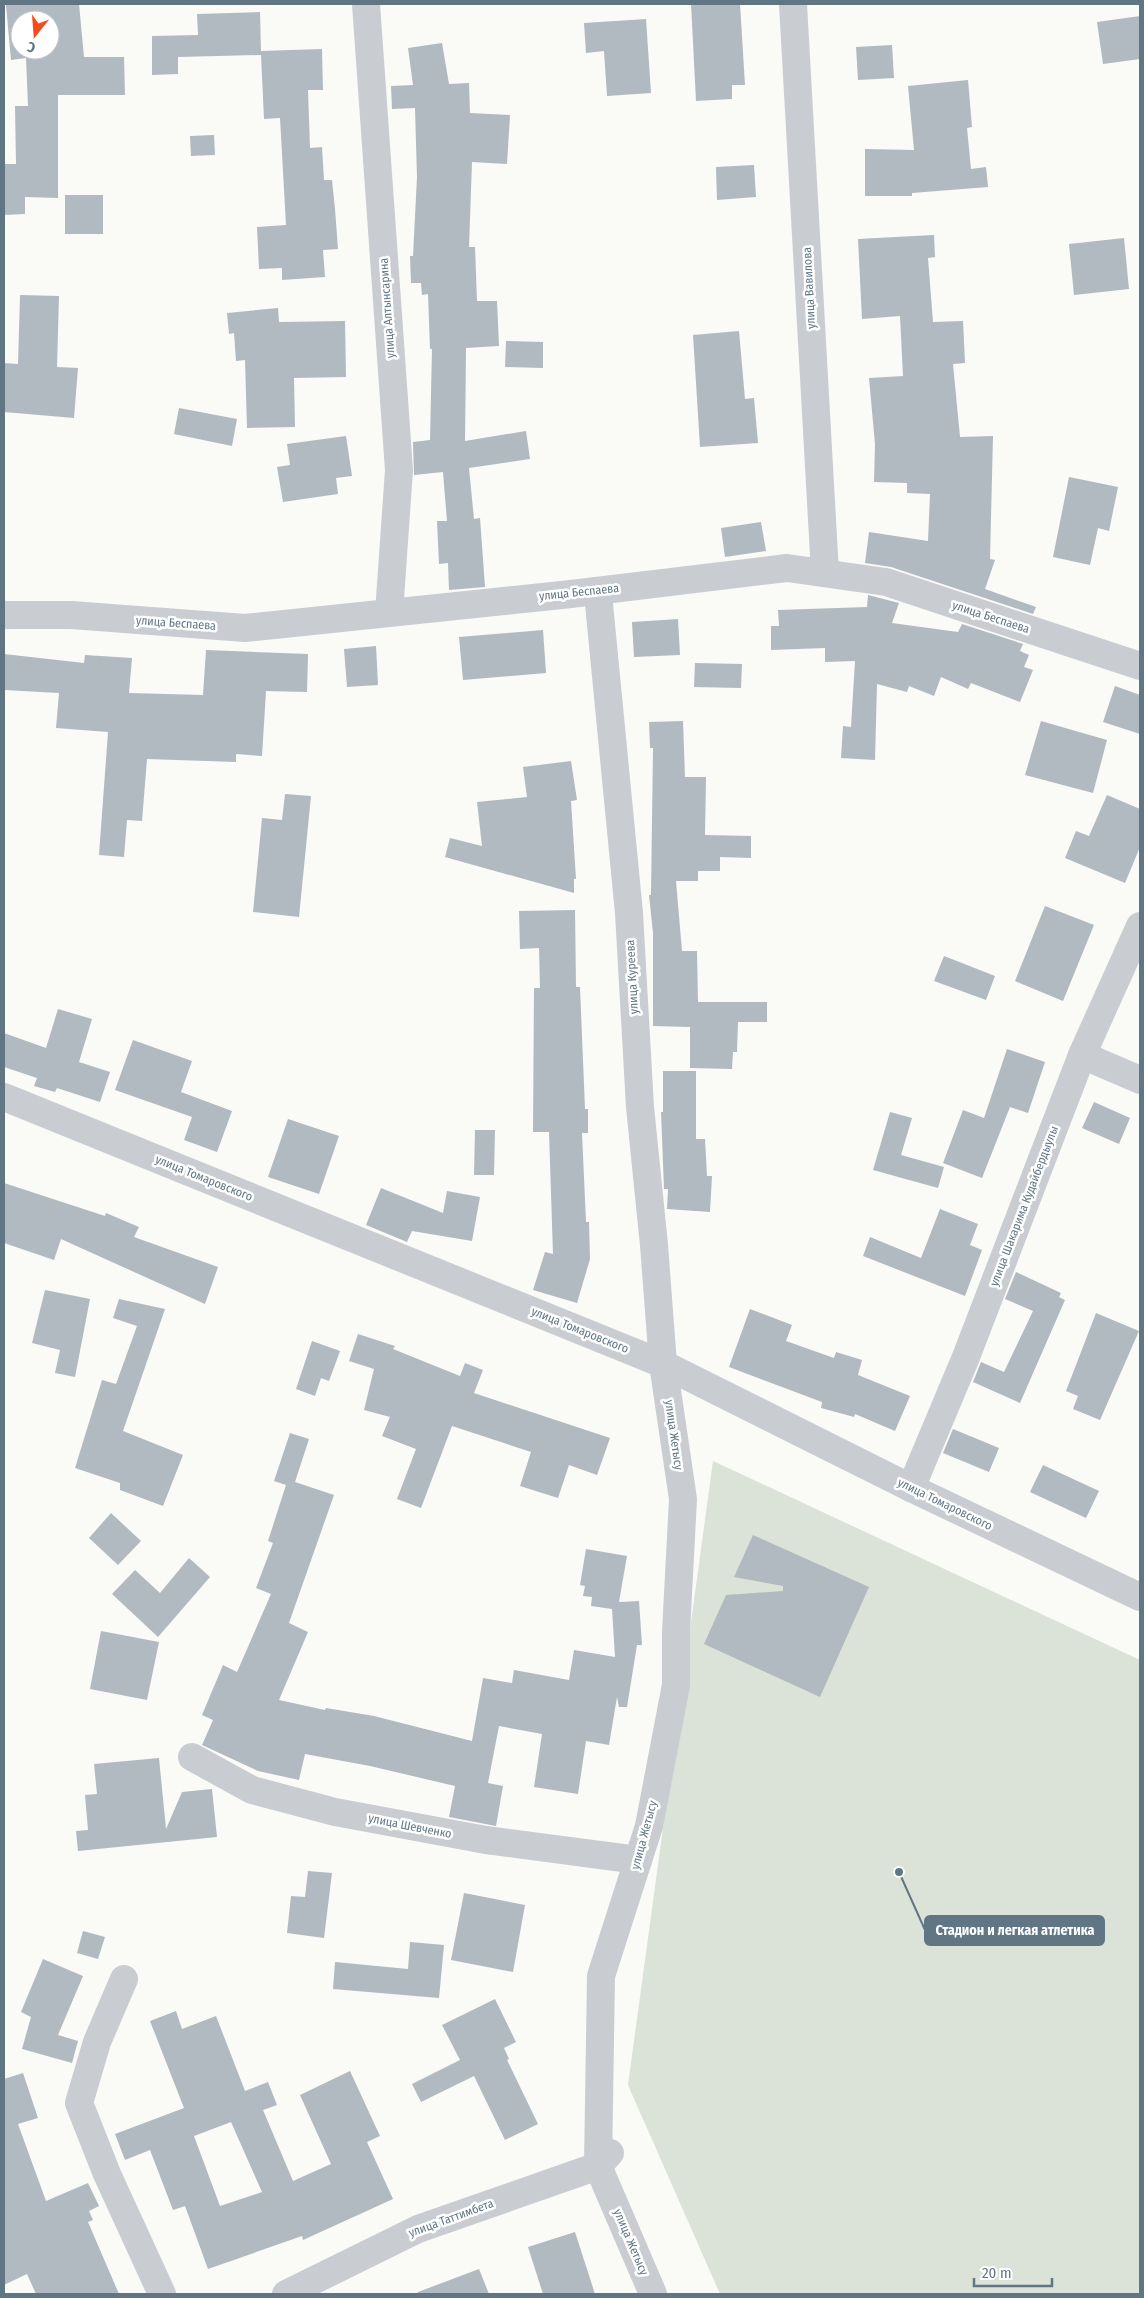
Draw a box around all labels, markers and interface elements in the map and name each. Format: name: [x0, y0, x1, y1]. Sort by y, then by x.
north arrow: [10, 10, 60, 60]
text: С: [25, 38, 37, 56]
street label: улица Вавилова: [800, 247, 818, 329]
street label: улица Алтынсарина: [376, 257, 397, 359]
street label: улица Беспаева: [538, 581, 620, 603]
street label: улица Беспаева: [951, 598, 1031, 636]
street label: улица Беспаева: [136, 613, 217, 633]
street label: улица Куреева: [623, 939, 641, 1015]
street label: улица Шакарима Кудайбердыулы: [987, 1124, 1061, 1288]
street label: улица Томаровского: [153, 1152, 255, 1204]
street label: улица Томаровского: [529, 1304, 631, 1356]
street label: улица Жетысу: [662, 1399, 686, 1472]
street label: улица Томаровского: [895, 1475, 995, 1533]
street label: улица Жетысу: [628, 1798, 660, 1871]
street label: улица Шевченко: [367, 1811, 453, 1841]
callout: Стадион и легкая атлетика: [925, 1916, 1104, 1945]
text: Стадион и легкая атлетика: [936, 1922, 1095, 1939]
street label: улица Таттимбета: [407, 2196, 495, 2240]
street label: улица Жетысу: [611, 2207, 651, 2278]
scale bar: [974, 2256, 1052, 2288]
text: 20 m: [982, 2264, 1012, 2282]

